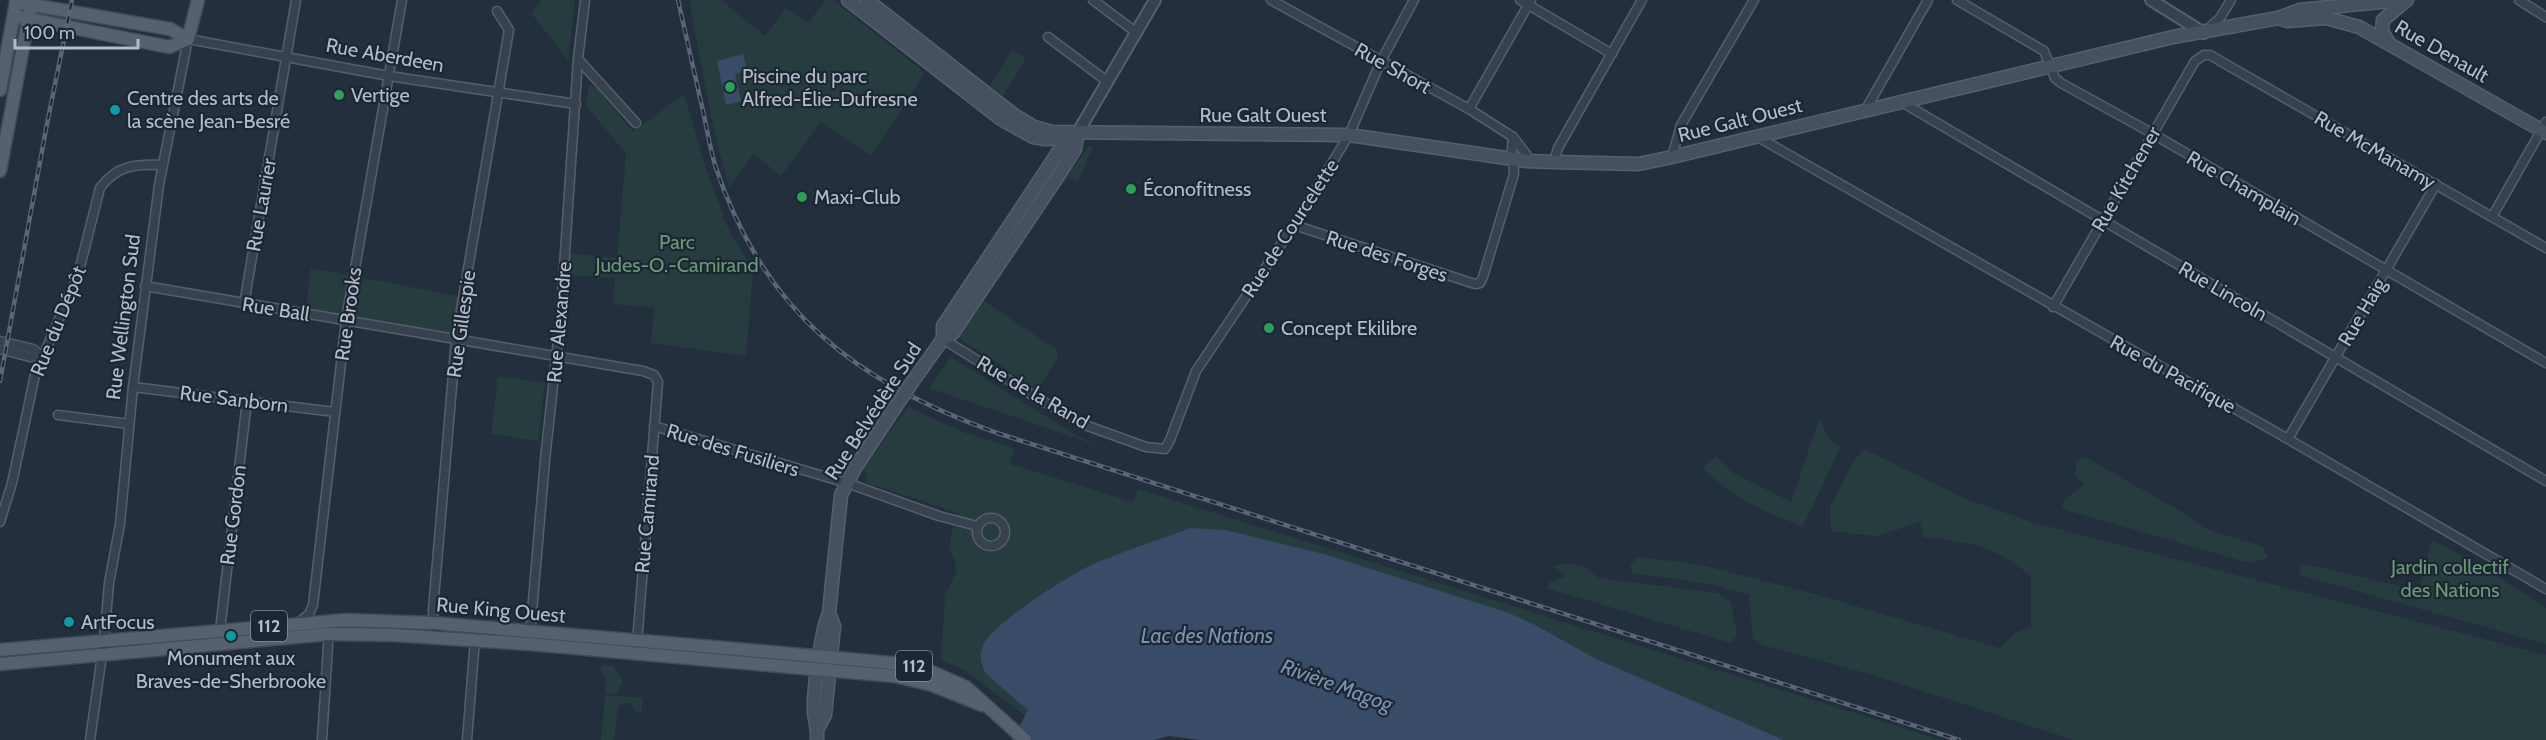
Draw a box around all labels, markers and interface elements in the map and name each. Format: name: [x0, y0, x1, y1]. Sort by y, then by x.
scale bar: [15, 12, 138, 50]
street label: Rue Denault: [2391, 15, 2493, 88]
text: 100 m: [24, 22, 75, 44]
street label: Rue Aberdeen: [324, 33, 446, 77]
street label: Rue Short: [1351, 37, 1436, 99]
place label: Piscine du parc Alfred-Élie-Dufresne: [742, 64, 918, 111]
marker: Piscine du parc Alfred-Élie-Dufresne: [723, 80, 737, 94]
place label: Vertige: [351, 83, 410, 107]
place label: Centre des arts de la scène Jean-Besré: [127, 86, 290, 133]
marker: Vertige: [332, 88, 346, 102]
street label: Rue Galt Ouest: [1675, 93, 1805, 147]
marker: Centre des arts de la scène Jean-Besré: [108, 103, 122, 117]
street label: Rue Galt Ouest: [1200, 103, 1327, 127]
street label: Rue McManamy: [2310, 106, 2440, 194]
street label: Rue Kitchener: [2086, 121, 2166, 236]
street label: Rue Champlain: [2182, 146, 2306, 230]
street label: Rue de Courcelette: [1236, 154, 1344, 302]
street label: Rue Laurier: [241, 156, 281, 254]
place label: Éconofitness: [1143, 177, 1251, 201]
marker: Éconofitness: [1124, 182, 1138, 196]
place label: Maxi-Club: [814, 185, 901, 209]
marker: Maxi-Club: [795, 190, 809, 204]
street label: Rue des Forges: [1323, 225, 1451, 287]
park label: Parc Judes-O.-Camirand: [595, 230, 758, 277]
street label: Rue Wellington Sud: [101, 233, 145, 401]
street label: Rue Lincoln: [2174, 256, 2272, 326]
street label: Rue Alexandre: [542, 260, 576, 384]
street label: Rue du Dépôt: [25, 262, 91, 380]
street label: Rue Brooks: [330, 266, 366, 362]
street label: Rue Gillespie: [442, 269, 480, 379]
street label: Rue Haig: [2333, 273, 2392, 350]
street label: Rue Ball: [241, 292, 312, 326]
place label: Concept Ekilibre: [1281, 316, 1417, 340]
marker: Concept Ekilibre: [1262, 321, 1276, 335]
street label: Rue du Pacifique: [2106, 330, 2240, 418]
street label: Rue Belvédère Sud: [820, 338, 926, 484]
street label: Rue de la Rand: [973, 350, 1093, 434]
street label: Rue Sanborn: [178, 380, 290, 418]
street label: Rue des Fusiliers: [664, 418, 802, 482]
street label: Rue Camirand: [630, 454, 664, 574]
street label: Rue Gordon: [215, 464, 251, 566]
park label: Jardin collectif des Nations: [2390, 555, 2509, 602]
street label: Rue King Ouest: [435, 592, 567, 628]
place label: ArtFocus: [81, 610, 155, 634]
road number: 112: [251, 611, 287, 641]
marker: ArtFocus: [62, 615, 76, 629]
water label: Lac des Nations: [1141, 623, 1273, 648]
marker: Monument aux Braves-de-Sherbrooke: [224, 629, 238, 643]
place label: Monument aux Braves-de-Sherbrooke: [136, 646, 326, 693]
road number: 112: [896, 651, 932, 681]
water label: Rivière Magog: [1278, 653, 1397, 717]

